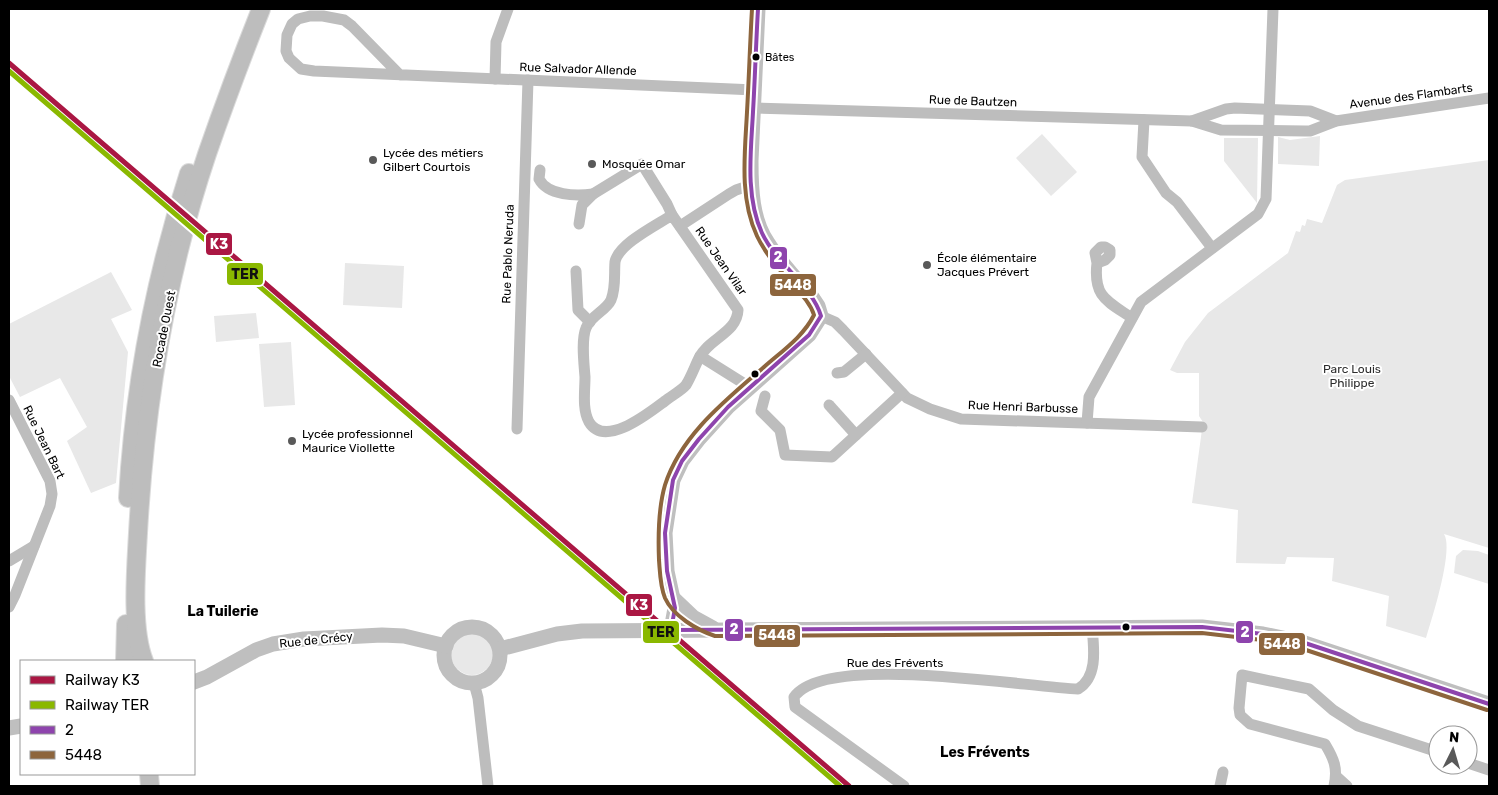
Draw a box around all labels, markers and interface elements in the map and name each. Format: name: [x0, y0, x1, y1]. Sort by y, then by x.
place label: Bâtes: [765, 51, 795, 64]
marker: Bâtes: [751, 52, 761, 62]
street label: Rue Salvador Allende: [519, 60, 637, 78]
street label: Avenue des Flambarts: [1349, 80, 1473, 112]
street label: Rue de Bautzen: [929, 92, 1017, 110]
place label: Lycée des métiers Gilbert Courtois: [383, 146, 483, 174]
marker: Lycée des métiers Gilbert Courtois: [367, 154, 379, 166]
place label: Mosquée Omar: [602, 157, 686, 171]
marker: Mosquée Omar: [586, 158, 598, 170]
street label: Rue Pablo Neruda: [499, 204, 517, 304]
street label: Rue Jean Vilar: [692, 224, 750, 298]
line badge: K3: [205, 232, 233, 256]
text: K3: [210, 236, 228, 253]
line badge: 2: [769, 246, 788, 270]
text: 2: [773, 249, 783, 266]
place label: École élémentaire Jacques Prévert: [937, 251, 1037, 279]
marker: École élémentaire Jacques Prévert: [921, 259, 933, 271]
line badge: TER: [226, 262, 264, 286]
text: TER: [231, 266, 259, 283]
line badge: 5448: [769, 273, 817, 297]
text: 5448: [774, 277, 812, 294]
street label: Rocade Ouest: [150, 289, 178, 368]
park label: Parc Louis Philippe: [1323, 362, 1381, 390]
unlabelled marker: [750, 369, 760, 379]
street label: Rue Henri Barbusse: [968, 398, 1079, 416]
street label: Rue Jean Bart: [20, 403, 68, 481]
place label: Lycée professionnel Maurice Viollette: [302, 427, 413, 455]
marker: Lycée professionnel Maurice Viollette: [286, 435, 298, 447]
line badge: K3: [625, 593, 653, 617]
text: K3: [630, 597, 648, 614]
district label: La Tuilerie: [187, 603, 259, 620]
line badge: 2: [724, 618, 744, 642]
line badge: TER: [642, 620, 680, 644]
line badge: 2: [1235, 620, 1254, 644]
text: 2: [729, 621, 739, 638]
unlabelled marker: [1121, 622, 1131, 632]
text: TER: [647, 624, 675, 641]
line badge: 5448: [753, 624, 801, 648]
text: 2: [1240, 624, 1250, 641]
text: 5448: [758, 627, 796, 644]
street label: Rue de Crécy: [279, 629, 354, 651]
line badge: 5448: [1258, 632, 1306, 656]
text: 5448: [1263, 636, 1301, 653]
street label: Rue des Frévents: [847, 656, 943, 670]
legend: [20, 660, 195, 775]
text: Railway K3: [65, 671, 140, 689]
text: Railway TER: [65, 696, 149, 714]
text: 2: [65, 721, 74, 739]
north arrow: [1428, 725, 1478, 775]
text: N: [1448, 729, 1460, 746]
district label: Les Frévents: [940, 744, 1030, 761]
text: 5448: [65, 746, 102, 764]

